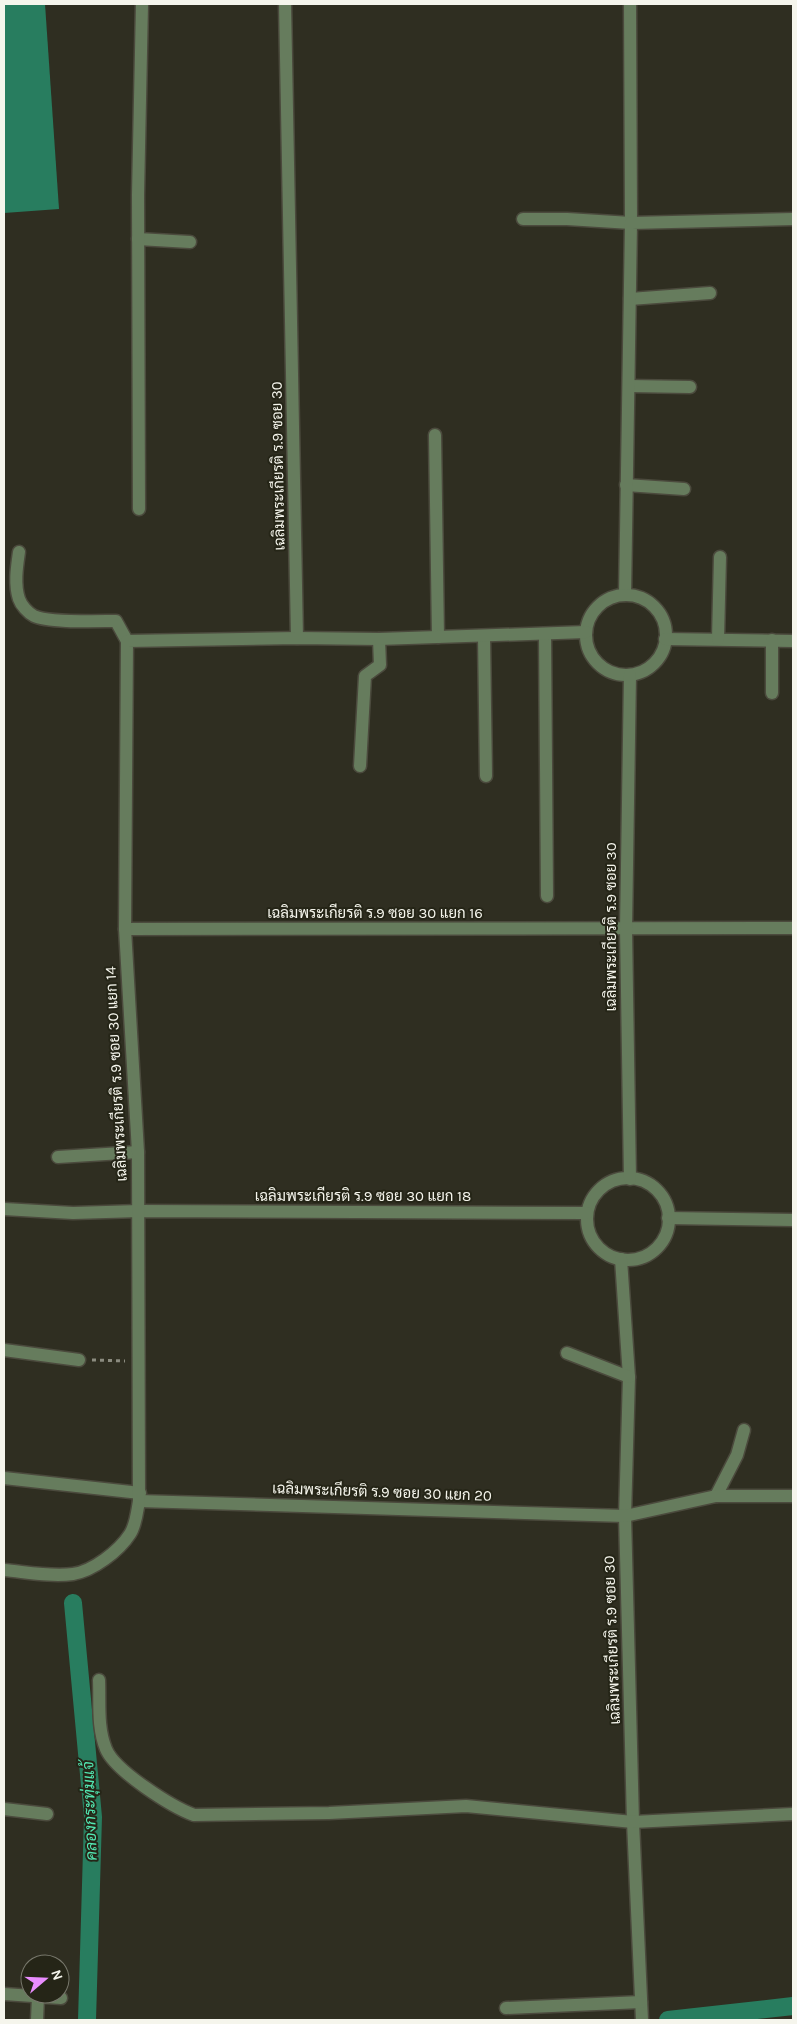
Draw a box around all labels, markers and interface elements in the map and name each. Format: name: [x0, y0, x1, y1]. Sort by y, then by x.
street label: เฉลิมพระเกียรติ ร.9 ซอย 30: [267, 381, 288, 551]
street label: เฉลิมพระเกียรติ ร.9 ซอย 30: [601, 842, 620, 1012]
street label: เฉลิมพระเกียรติ ร.9 ซอย 30 แยก 16: [267, 903, 483, 922]
street label: เฉลิมพระเกียรติ ร.9 ซอย 30 แยก 14: [100, 965, 131, 1182]
street label: เฉลิมพระเกียรติ ร.9 ซอย 30 แยก 18: [255, 1186, 471, 1205]
street label: เฉลิมพระเกียรติ ร.9 ซอย 30 แยก 20: [272, 1478, 492, 1505]
street label: เฉลิมพระเกียรติ ร.9 ซอย 30: [599, 1555, 624, 1725]
water label: คลองกระทุ่มแจ้: [76, 1758, 103, 1861]
north arrow: [20, 1954, 70, 2004]
text: N: [47, 1967, 66, 1982]

